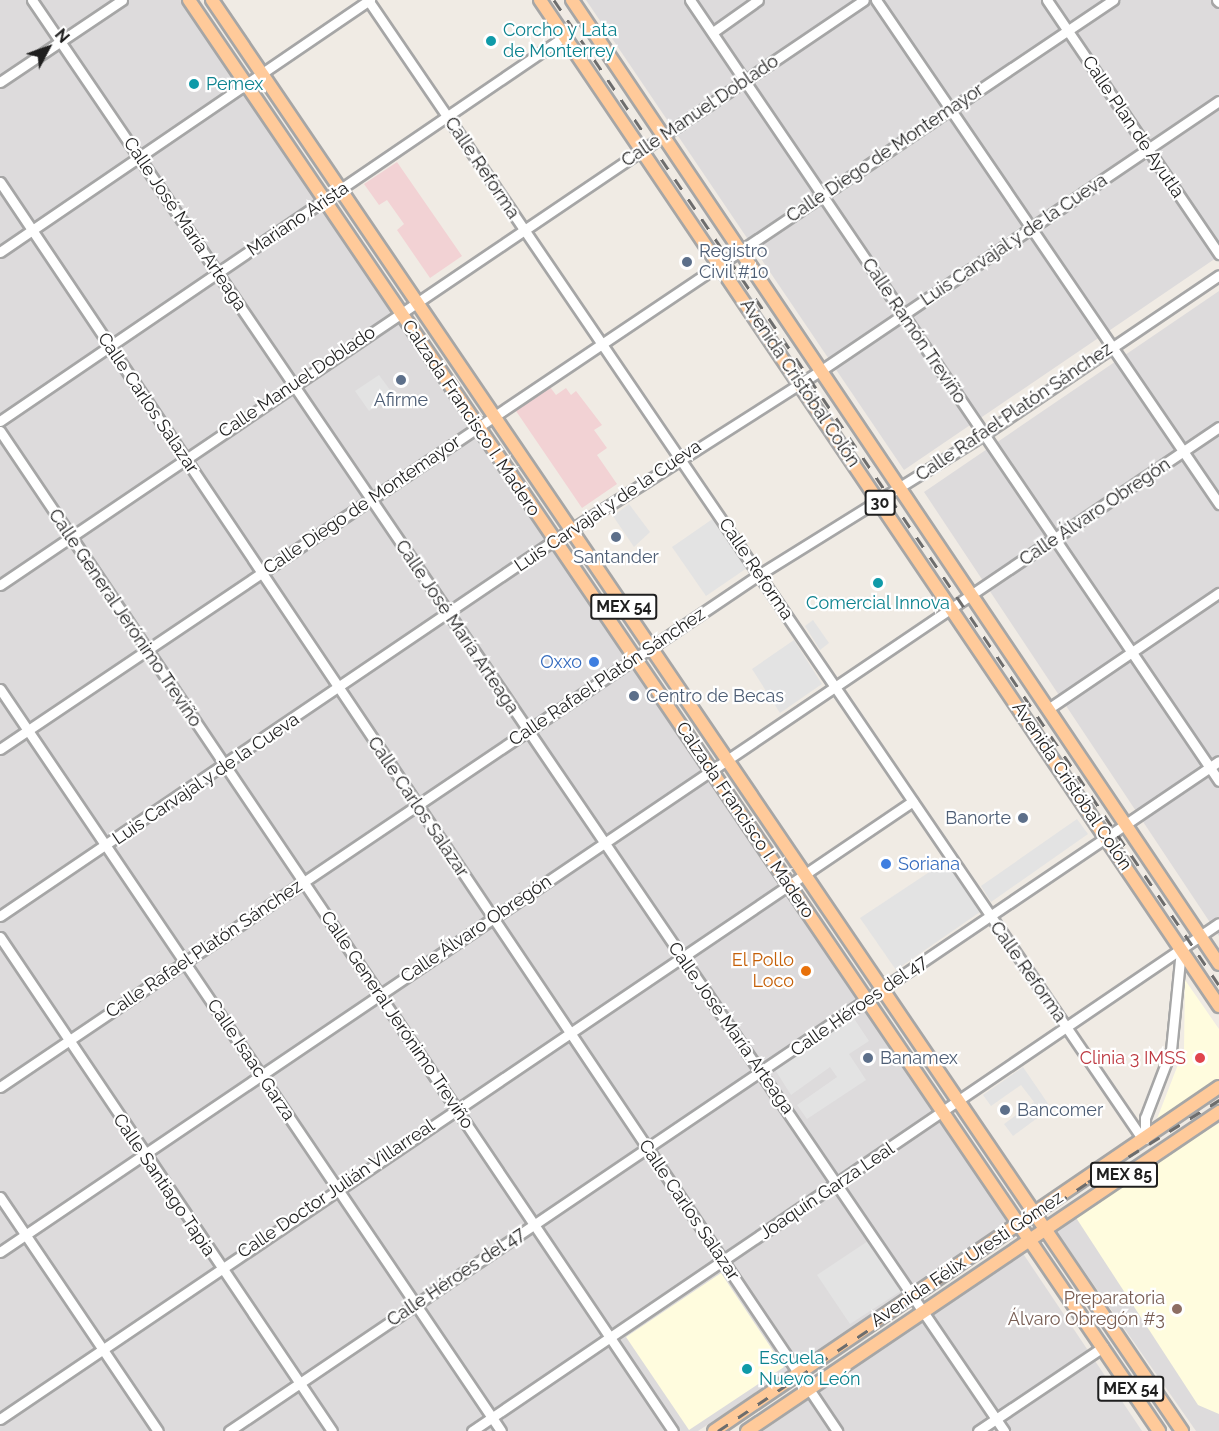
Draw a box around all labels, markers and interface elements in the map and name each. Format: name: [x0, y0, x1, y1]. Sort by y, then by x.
north arrow: [18, 18, 78, 78]
place label: Corcho y Lata de Monterrey: [503, 20, 618, 63]
text: N: [51, 25, 73, 47]
marker: Corcho y Lata de Monterrey: [484, 34, 498, 48]
street label: Calle Manuel Doblado: [617, 50, 783, 172]
street label: Calle Plan de Ayutla: [1077, 52, 1189, 202]
place label: Pemex: [206, 73, 263, 95]
marker: Pemex: [187, 77, 201, 91]
street label: Calle Diego de Montemayor: [782, 79, 988, 227]
street label: Calle Reforma: [440, 113, 524, 223]
street label: Calle José María Arteaga: [118, 133, 252, 315]
street label: Luis Carvajal y de la Cueva: [916, 169, 1112, 311]
street label: Mariano Arista: [243, 177, 353, 261]
place label: Registro Civil #10: [699, 241, 769, 284]
street label: Calle Ramón Treviño: [857, 254, 971, 408]
marker: Registro Civil #10: [680, 255, 694, 269]
street label: Avenida Cristóbal Colón: [735, 295, 865, 471]
street label: Calzada Francisco I. Madero: [397, 316, 545, 520]
street label: Calle Manuel Doblado: [214, 321, 380, 443]
street label: Calle Carlos Salazar: [93, 329, 203, 477]
street label: Calle Rafael Platón Sánchez: [912, 338, 1116, 486]
marker: Afirme: [394, 373, 408, 387]
place label: Afirme: [374, 389, 428, 411]
street label: Calle Diego de Montemayor: [259, 431, 465, 579]
street label: Luis Carvajal y de la Cueva: [510, 435, 706, 577]
street label: Calle Álvaro Obregón: [1015, 453, 1175, 571]
road number: 30: [864, 490, 896, 516]
street label: Calle General Jerónimo Treviño: [43, 504, 207, 732]
street label: Calle Reforma: [714, 514, 798, 624]
marker: Santander: [609, 530, 623, 544]
street label: Calle José María Arteaga: [390, 536, 524, 718]
place label: Santander: [573, 546, 659, 568]
marker: Comercial Innova: [871, 576, 885, 590]
place label: Comercial Innova: [806, 592, 950, 614]
road number: MEX 54: [590, 594, 658, 620]
street label: Calle Rafael Platón Sánchez: [505, 603, 709, 751]
place label: Oxxo: [540, 651, 582, 673]
marker: Oxxo: [587, 655, 601, 669]
place label: Centro de Becas: [646, 685, 784, 707]
marker: Centro de Becas: [627, 689, 641, 703]
street label: Avenida Cristóbal Colón: [1007, 698, 1137, 874]
street label: Luis Carvajal y de la Cueva: [108, 708, 304, 850]
street label: Calzada Francisco I. Madero: [671, 718, 819, 922]
street label: Calle Carlos Salazar: [363, 733, 473, 881]
place label: Banorte: [945, 807, 1011, 829]
marker: Banorte: [1016, 811, 1030, 825]
place label: Soriana: [898, 853, 960, 875]
marker: Soriana: [879, 857, 893, 871]
street label: Calle Álvaro Obregón: [396, 870, 556, 988]
street label: Calle Rafael Platón Sánchez: [102, 875, 306, 1023]
street label: Calle General Jerónimo Treviño: [315, 906, 479, 1134]
street label: Calle Reforma: [985, 917, 1071, 1027]
street label: Calle José María Arteaga: [663, 937, 799, 1119]
place label: El Pollo Loco: [731, 950, 794, 992]
street label: Calle Héroes del 47: [786, 951, 932, 1061]
marker: El Pollo Loco: [799, 964, 813, 978]
street label: Calle Isaac Garza: [202, 995, 300, 1125]
place label: Banamex: [880, 1047, 958, 1069]
place label: Clinia 3 IMSS: [1080, 1047, 1186, 1069]
marker: Clinia 3 IMSS: [1191, 1049, 1209, 1067]
marker: Banamex: [861, 1051, 875, 1065]
place label: Bancomer: [1017, 1099, 1103, 1121]
marker: Bancomer: [998, 1103, 1012, 1117]
street label: Calle Santiago Tapia: [108, 1109, 220, 1261]
street label: Calle Doctor Julián Villarreal: [233, 1115, 439, 1263]
street label: Calle Carlos Salazar: [634, 1136, 744, 1284]
street label: Joaquín Garza Leal: [756, 1138, 898, 1244]
road number: MEX 85: [1090, 1162, 1158, 1188]
street label: Avenida Félix Uresti Gómez: [867, 1187, 1067, 1331]
street label: Calle Héroes del 47: [383, 1223, 529, 1331]
place label: Preparatoria Álvaro Obregón #3: [1008, 1288, 1165, 1330]
marker: Preparatoria Álvaro Obregón #3: [1170, 1302, 1184, 1316]
place label: Escuela Nuevo León: [759, 1348, 861, 1390]
marker: Escuela Nuevo León: [740, 1362, 754, 1376]
road number: MEX 54: [1096, 1376, 1166, 1402]

